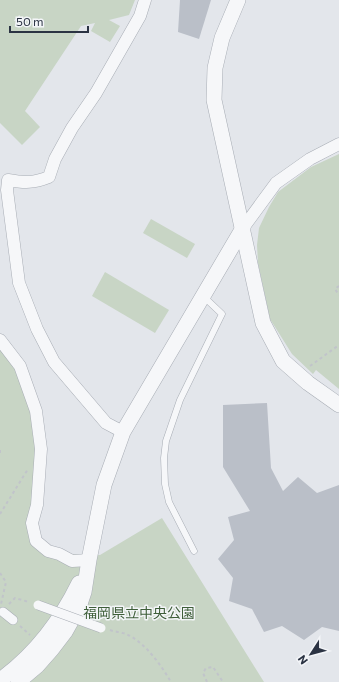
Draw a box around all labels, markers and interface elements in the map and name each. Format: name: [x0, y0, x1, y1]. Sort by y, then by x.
scale bar: [10, 8, 88, 34]
text: 50 m: [16, 14, 44, 28]
park label: 福岡県立中央公園: [83, 604, 195, 621]
north arrow: [291, 634, 331, 674]
text: N: [295, 653, 310, 667]

